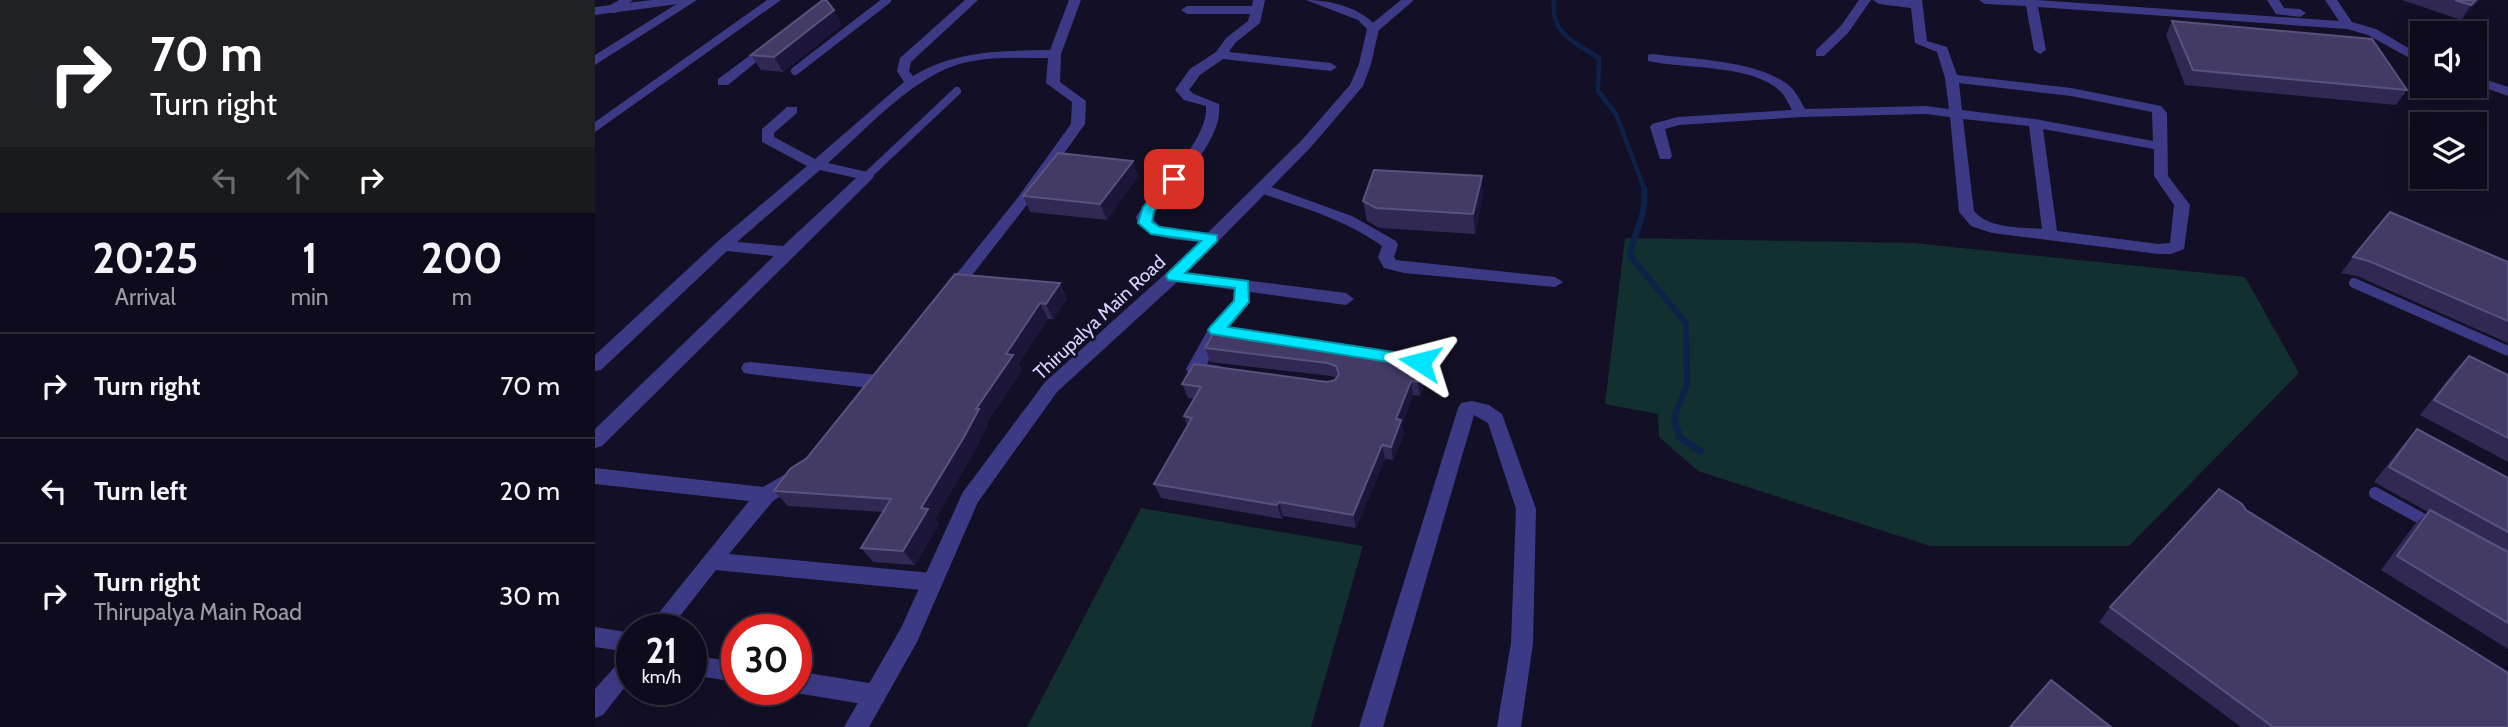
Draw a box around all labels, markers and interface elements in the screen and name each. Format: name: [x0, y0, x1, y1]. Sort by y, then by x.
map controls: [2410, 21, 2487, 189]
button: sound: [2410, 21, 2487, 98]
text: 70 m: [150, 24, 263, 83]
icon: right: [35, 28, 126, 119]
text: Turn right: [150, 84, 277, 123]
button: layers: [2410, 112, 2487, 189]
pin: [1144, 149, 1204, 209]
icon: arrive: [1155, 160, 1193, 198]
icon: left: [206, 161, 244, 199]
icon: ahead: [279, 161, 317, 199]
icon: right: [352, 161, 390, 199]
text: 20:25: [92, 232, 198, 284]
text: 1: [302, 232, 317, 284]
text: 200: [421, 232, 503, 284]
street label: Thirupalya Main Road: [1029, 250, 1170, 384]
text: Arrival: [115, 283, 176, 311]
text: min: [291, 283, 329, 311]
text: m: [452, 283, 472, 311]
position arrow: [1383, 325, 1457, 399]
icon: right: [35, 367, 73, 405]
text: Turn right: [94, 370, 200, 402]
text: 70 m: [500, 370, 560, 402]
icon: left: [35, 472, 73, 510]
text: Turn left: [94, 475, 187, 507]
text: 20 m: [500, 475, 560, 507]
text: Turn right: [94, 566, 200, 598]
icon: right: [35, 577, 73, 615]
text: 30 m: [499, 580, 560, 612]
text: Thirupalya Main Road: [94, 598, 302, 626]
speed limit sign: 30: [721, 614, 812, 705]
text: 21: [646, 629, 677, 672]
text: km/h: [642, 666, 681, 688]

